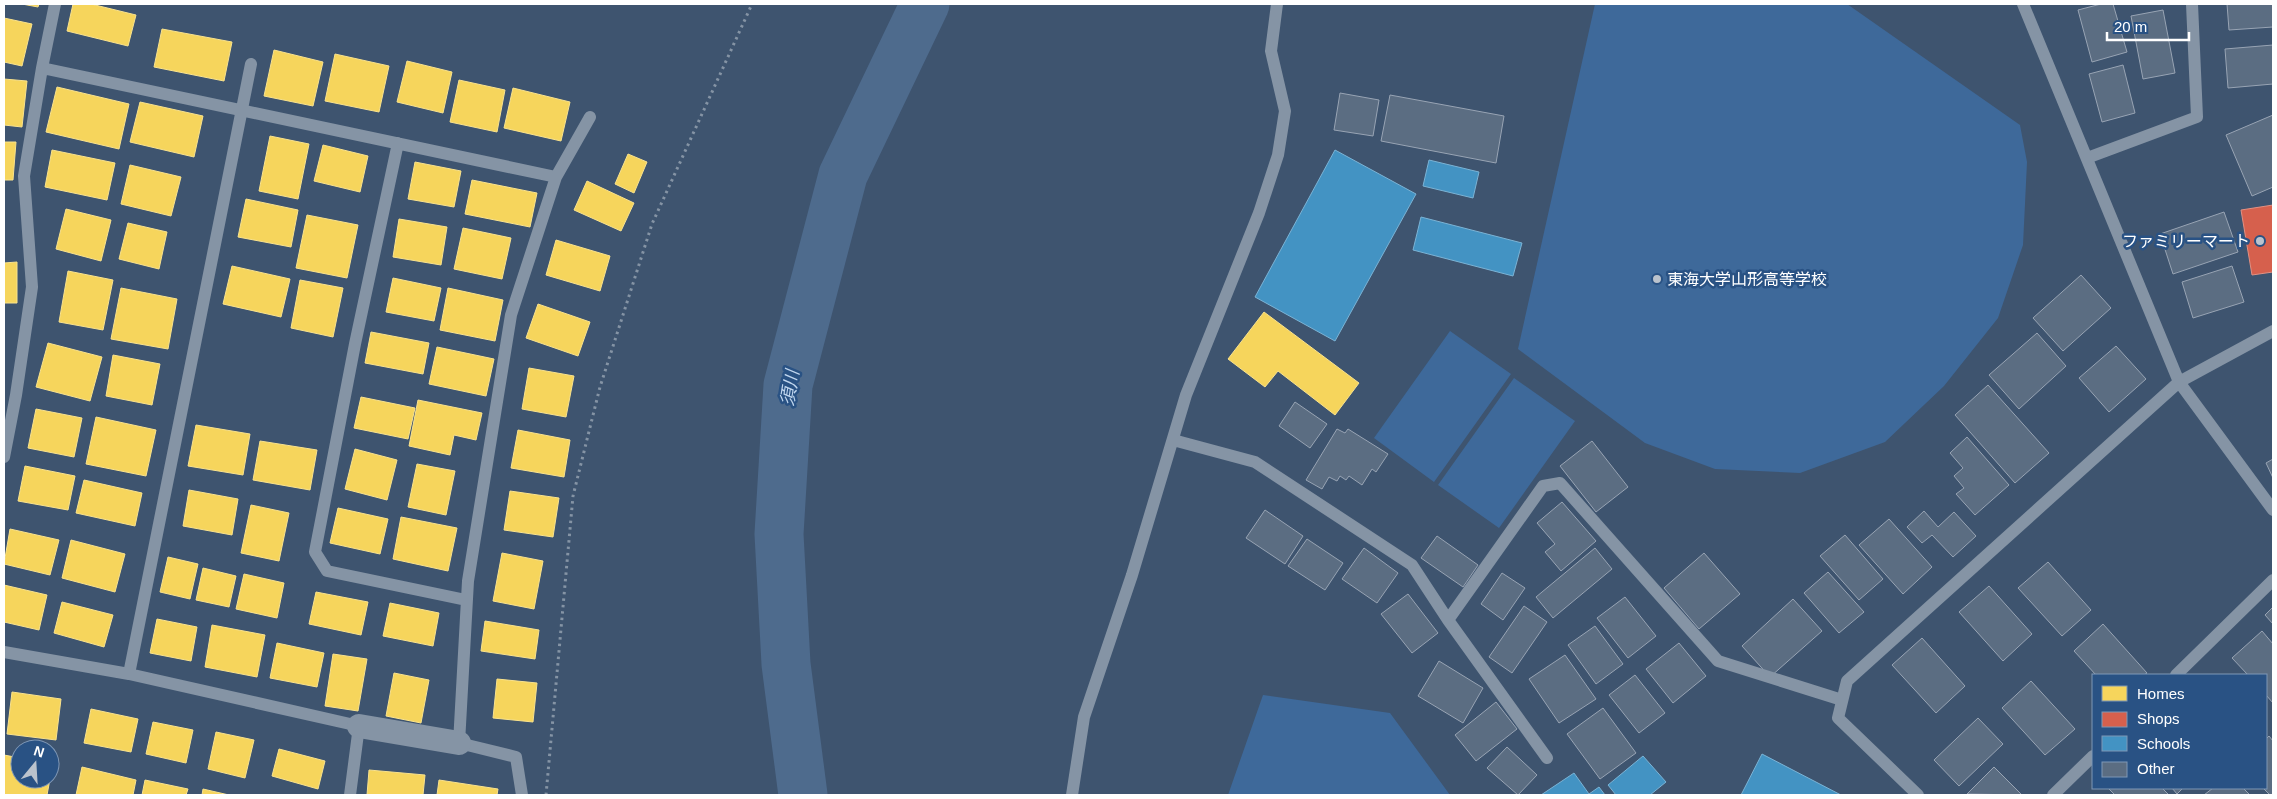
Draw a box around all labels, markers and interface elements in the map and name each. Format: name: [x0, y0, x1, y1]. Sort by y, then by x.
scale bar: [2107, 10, 2190, 42]
text: 20 m: [2114, 18, 2147, 35]
place label: ファミリーマート: [2122, 233, 2250, 250]
marker: ファミリーマート: [2254, 235, 2266, 247]
place label: 東海大学山形高等学校: [1667, 271, 1827, 288]
marker: 東海大学山形高等学校: [1651, 273, 1663, 285]
water label: 須川: [777, 367, 803, 407]
legend: [2092, 674, 2267, 789]
text: Homes: [2137, 685, 2185, 702]
text: Shops: [2137, 710, 2180, 727]
text: Schools: [2137, 735, 2190, 752]
north arrow: [10, 739, 60, 789]
text: N: [32, 742, 46, 761]
text: Other: [2137, 760, 2175, 777]

